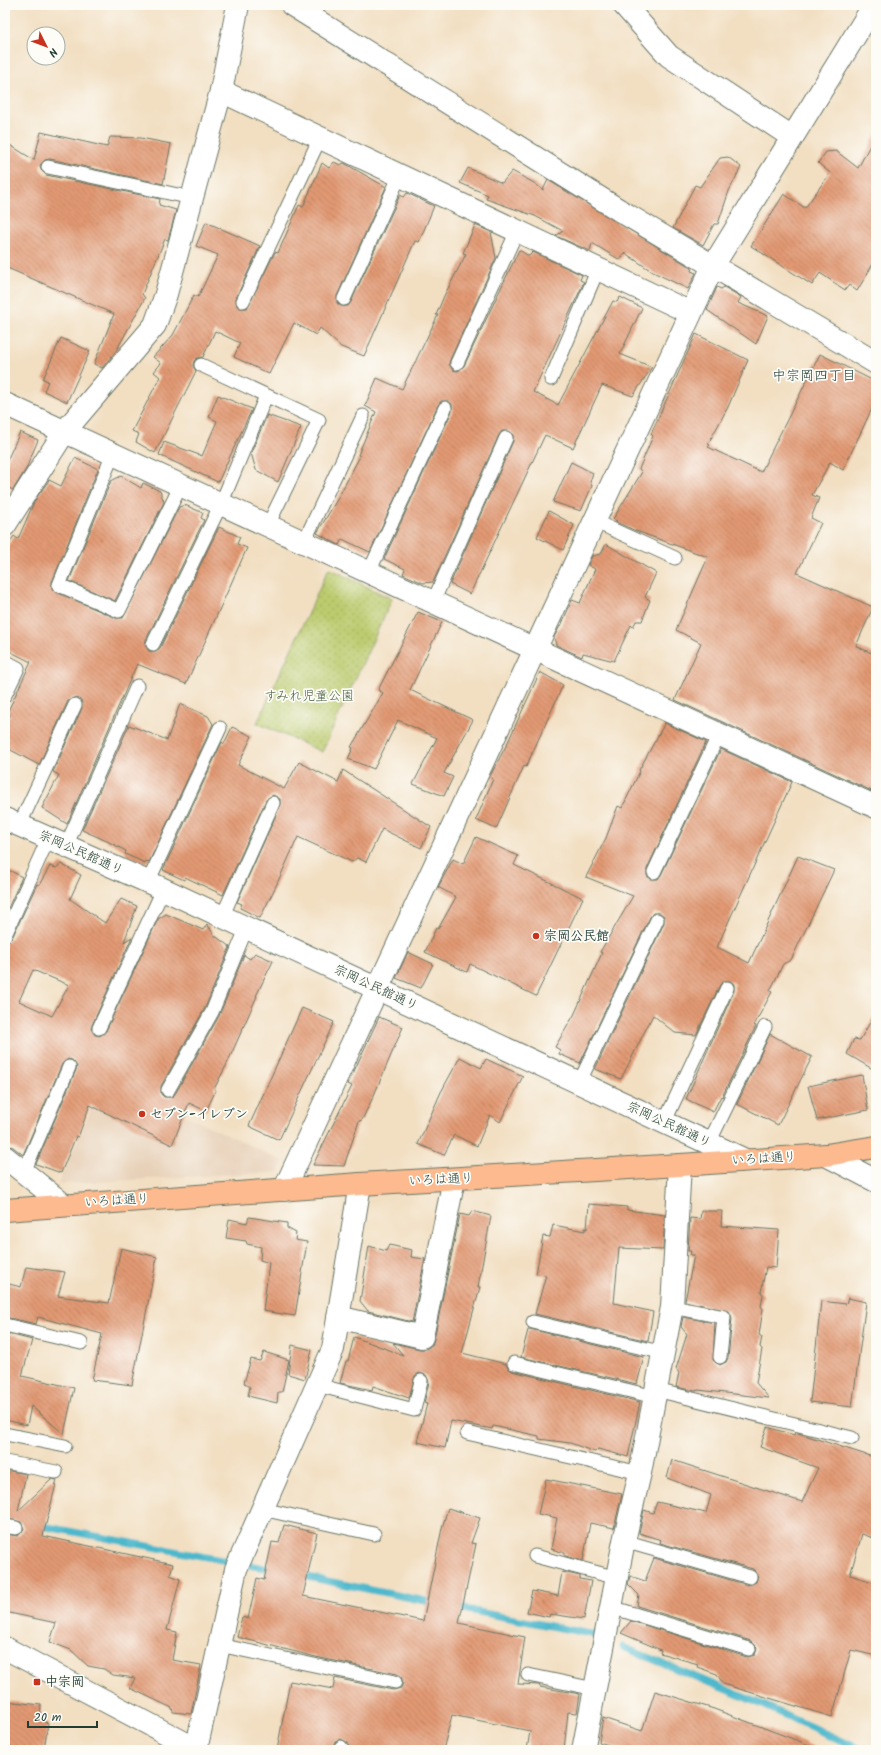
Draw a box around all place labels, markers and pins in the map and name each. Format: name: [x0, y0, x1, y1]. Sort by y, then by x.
place label: 宗岡公民館: [544, 926, 609, 947]
marker: 宗岡公民館: [531, 931, 541, 941]
place label: セブン-イレブン: [150, 1104, 248, 1125]
marker: セブン-イレブン: [137, 1109, 147, 1119]
place label: 中宗岡: [45, 1672, 84, 1693]
marker: 中宗岡: [32, 1677, 42, 1687]

